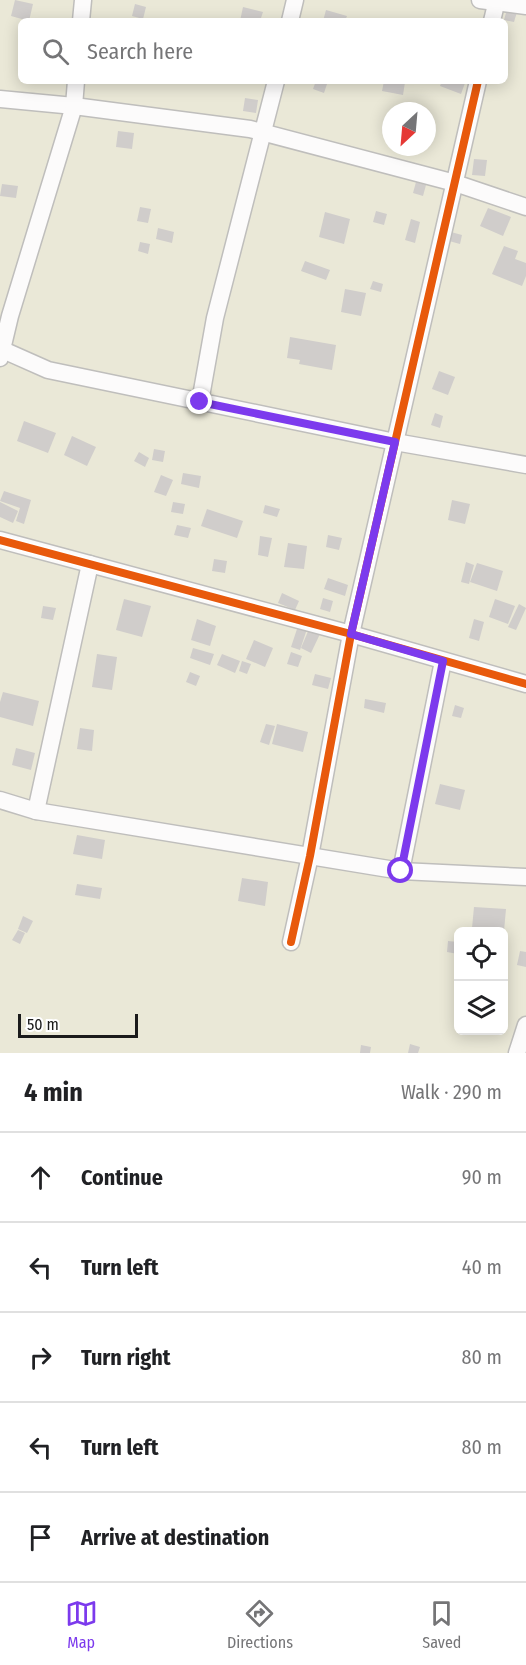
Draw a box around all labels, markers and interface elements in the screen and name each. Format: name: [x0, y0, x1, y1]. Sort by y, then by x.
search box: [18, 18, 508, 84]
icon: search: [39, 35, 72, 68]
text: Search here: [87, 38, 193, 65]
north arrow: [382, 102, 436, 156]
route end: [186, 388, 212, 414]
route start: [387, 857, 413, 883]
map controls: [454, 927, 508, 1035]
button: locate: [454, 927, 508, 981]
button: layers: [454, 981, 508, 1035]
scale bar: [18, 1011, 138, 1038]
text: 50 m: [27, 1015, 59, 1034]
text: 4 min: [24, 1077, 83, 1108]
text: Walk · 290 m: [401, 1080, 502, 1104]
icon: ahead: [24, 1161, 57, 1194]
text: Continue: [81, 1164, 163, 1191]
text: 90 m: [462, 1165, 502, 1189]
icon: left: [24, 1251, 57, 1284]
text: Turn left: [81, 1254, 159, 1281]
text: 40 m: [462, 1255, 502, 1279]
icon: right: [24, 1341, 57, 1374]
text: Turn right: [81, 1344, 170, 1371]
text: 80 m: [462, 1345, 502, 1369]
icon: left: [24, 1431, 57, 1464]
text: Turn left: [81, 1434, 159, 1461]
text: 80 m: [462, 1435, 502, 1459]
icon: arrive: [24, 1521, 57, 1554]
text: Arrive at destination: [81, 1524, 269, 1551]
tab: Map: [65, 1597, 98, 1652]
tab: Directions: [227, 1597, 293, 1652]
tab: Saved: [422, 1597, 461, 1652]

